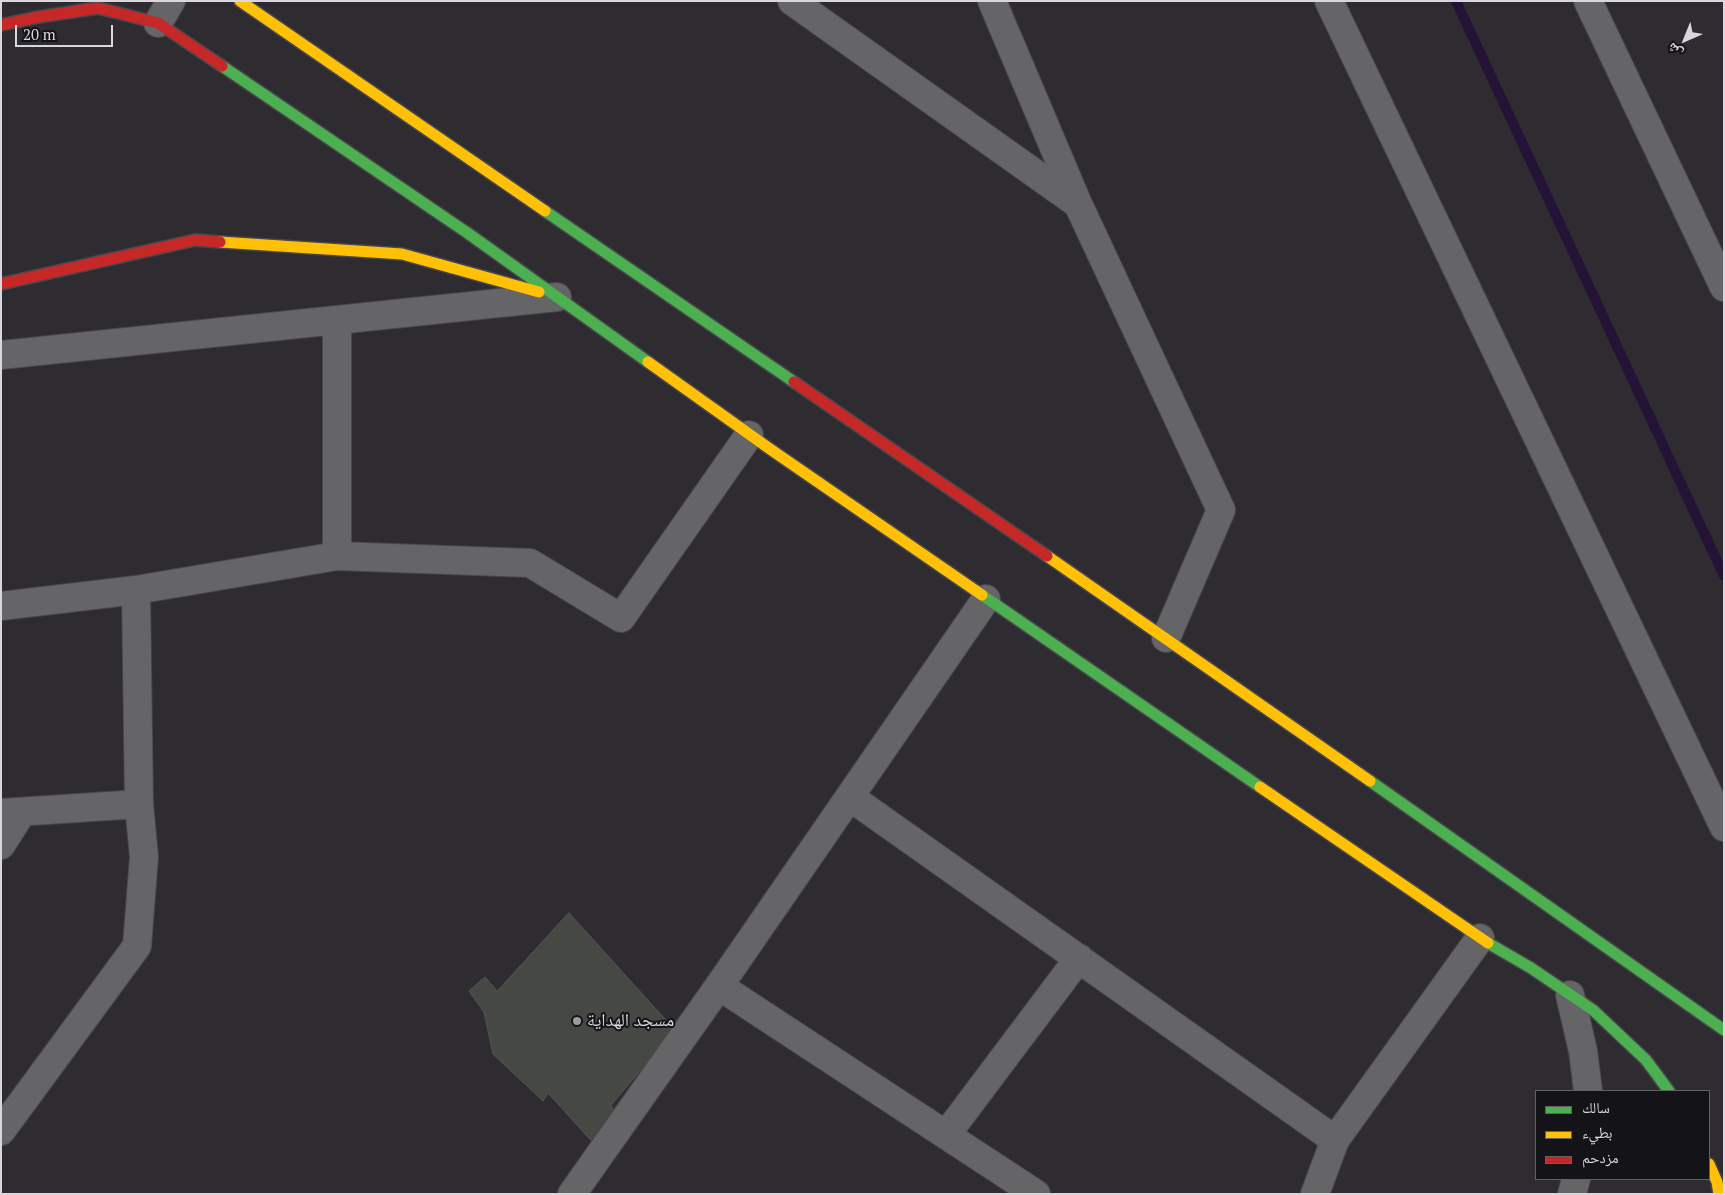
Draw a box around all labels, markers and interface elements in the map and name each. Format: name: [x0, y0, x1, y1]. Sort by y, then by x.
scale bar: [18, 15, 115, 47]
north arrow: [1660, 15, 1710, 65]
text: 20 m: [23, 24, 56, 44]
text: ش: [1662, 39, 1686, 63]
place label: مسجد الهداية: [587, 1010, 674, 1032]
marker: مسجد الهداية: [571, 1015, 583, 1027]
legend: [1535, 1090, 1710, 1180]
text: سالك: [1582, 1097, 1610, 1117]
text: بطيء: [1582, 1122, 1612, 1142]
text: مزدحم: [1582, 1147, 1619, 1167]

